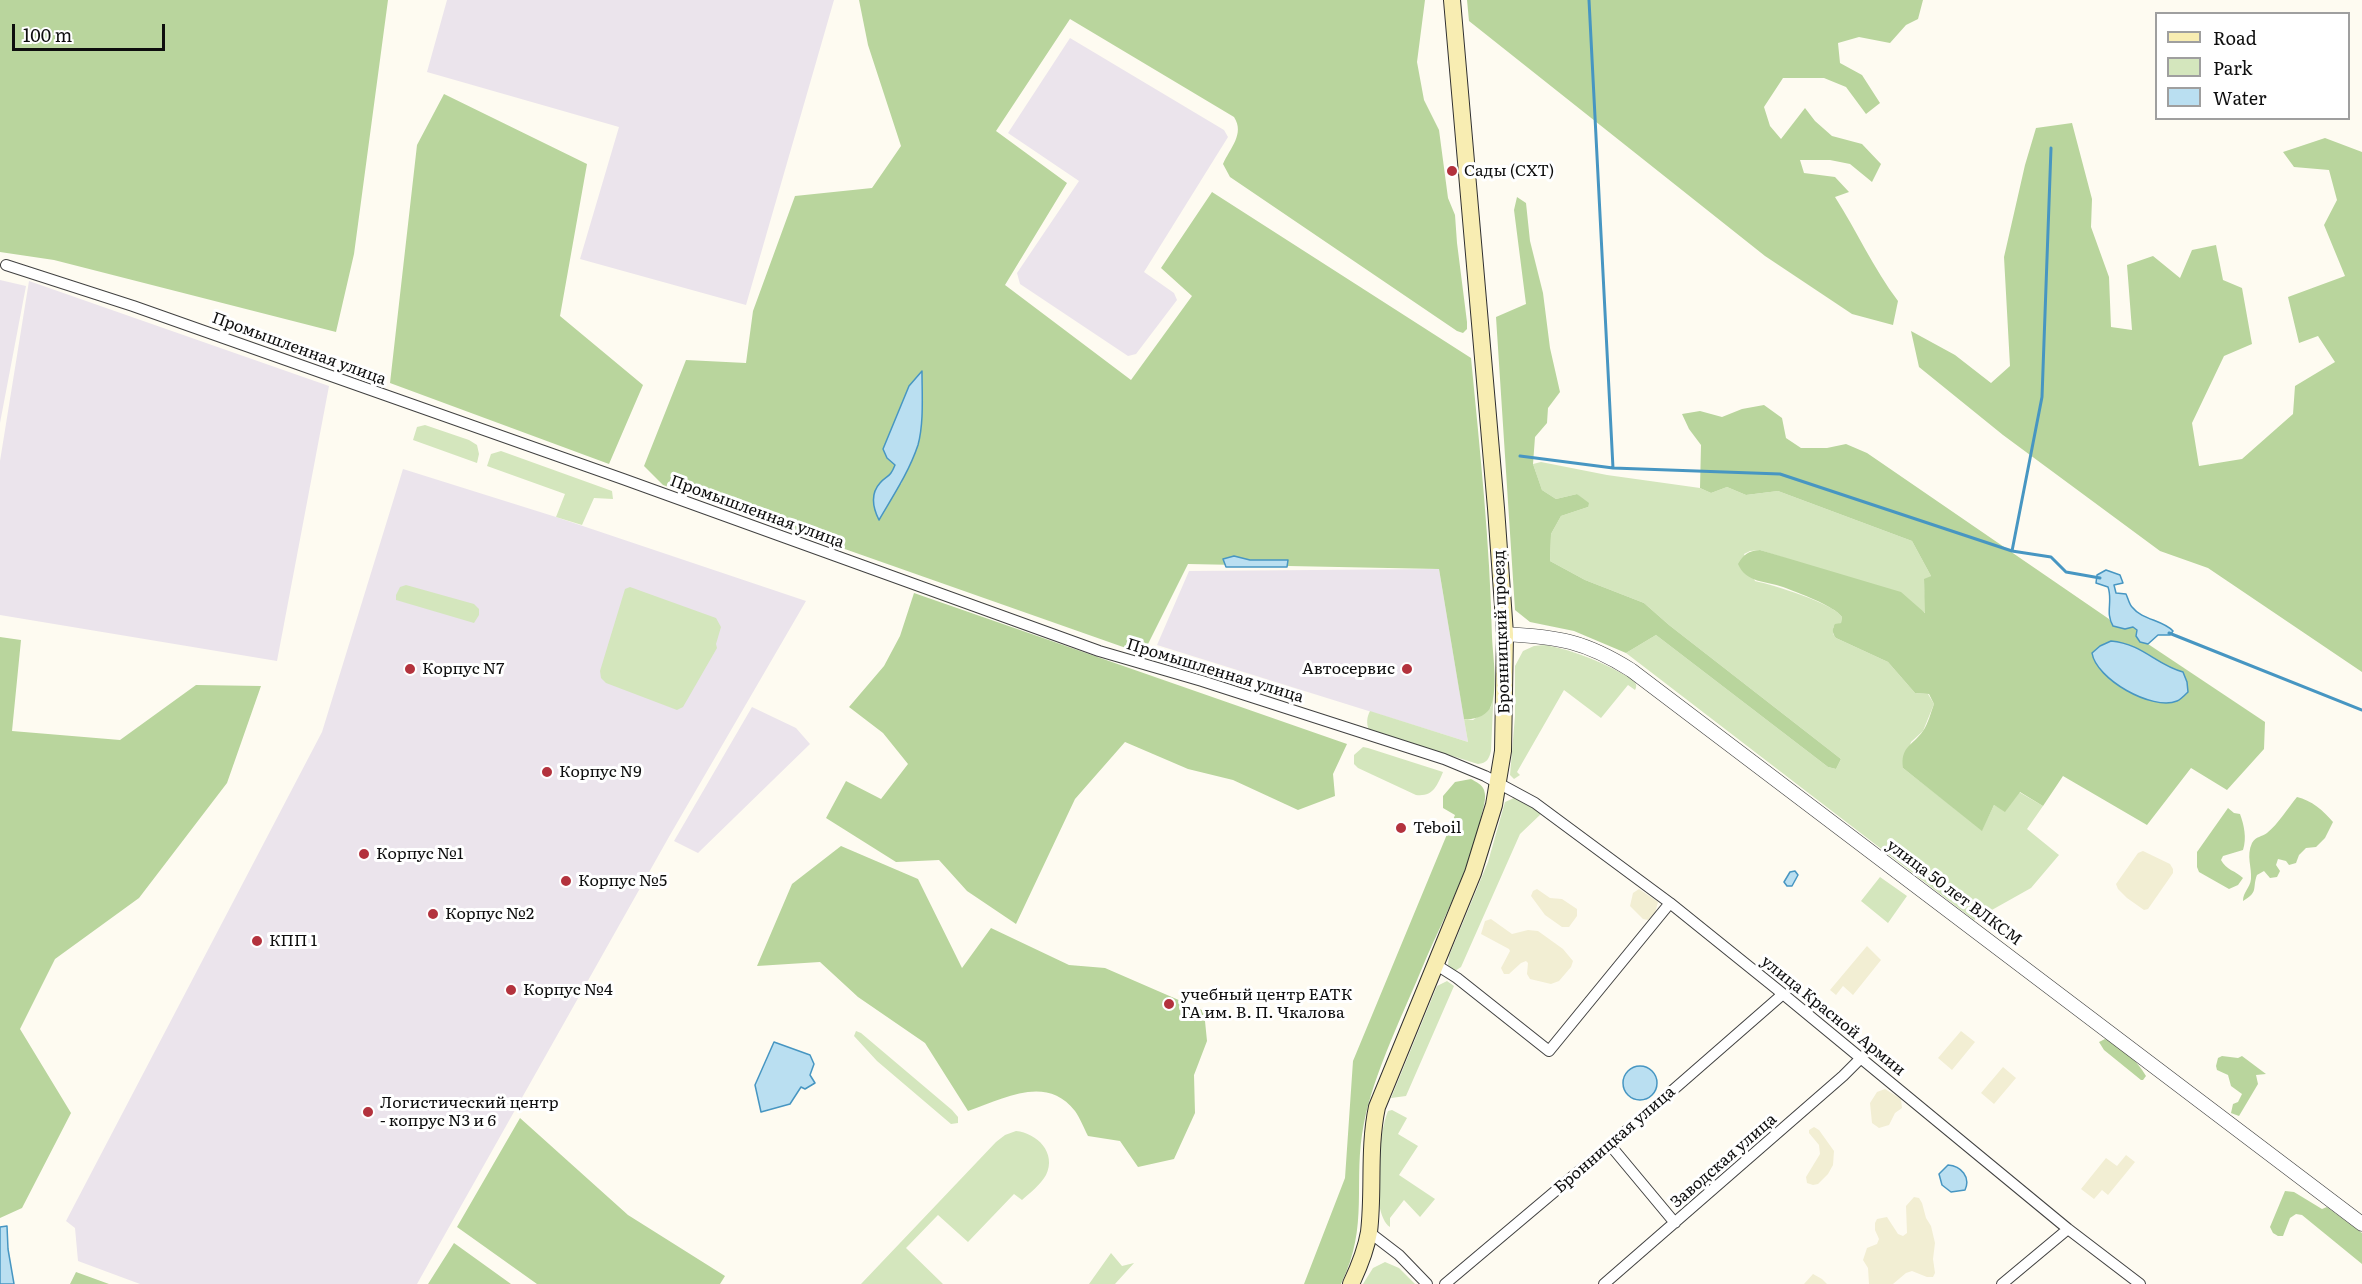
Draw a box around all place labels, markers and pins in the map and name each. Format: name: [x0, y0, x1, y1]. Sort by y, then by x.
place label: Сады (СХТ): [1464, 161, 1554, 181]
marker: Сады (СХТ): [1445, 164, 1459, 178]
place label: Корпус N7: [422, 659, 504, 679]
place label: Автосервис: [1302, 659, 1395, 679]
marker: Корпус N7: [403, 662, 417, 676]
marker: Автосервис: [1400, 662, 1414, 676]
place label: Корпус N9: [559, 762, 642, 782]
marker: Корпус N9: [540, 765, 554, 779]
place label: Teboil: [1413, 818, 1461, 838]
marker: Teboil: [1394, 821, 1408, 835]
place label: Корпус №1: [376, 844, 463, 864]
marker: Корпус №1: [357, 847, 371, 861]
place label: Корпус №5: [578, 871, 667, 891]
marker: Корпус №5: [559, 874, 573, 888]
place label: Корпус №2: [445, 904, 534, 924]
marker: Корпус №2: [426, 907, 440, 921]
place label: КПП 1: [269, 931, 317, 951]
marker: КПП 1: [250, 934, 264, 948]
place label: Корпус №4: [523, 980, 613, 1000]
marker: Корпус №4: [504, 983, 518, 997]
place label: учебный центр ЕАТК ГА им. В. П. Чкалова: [1181, 985, 1352, 1023]
marker: учебный центр ЕАТК ГА им. В. П. Чкалова: [1162, 997, 1176, 1011]
place label: Логистический центр - копрус N3 и 6: [380, 1093, 559, 1131]
marker: Логистический центр - копрус N3 и 6: [361, 1105, 375, 1119]

